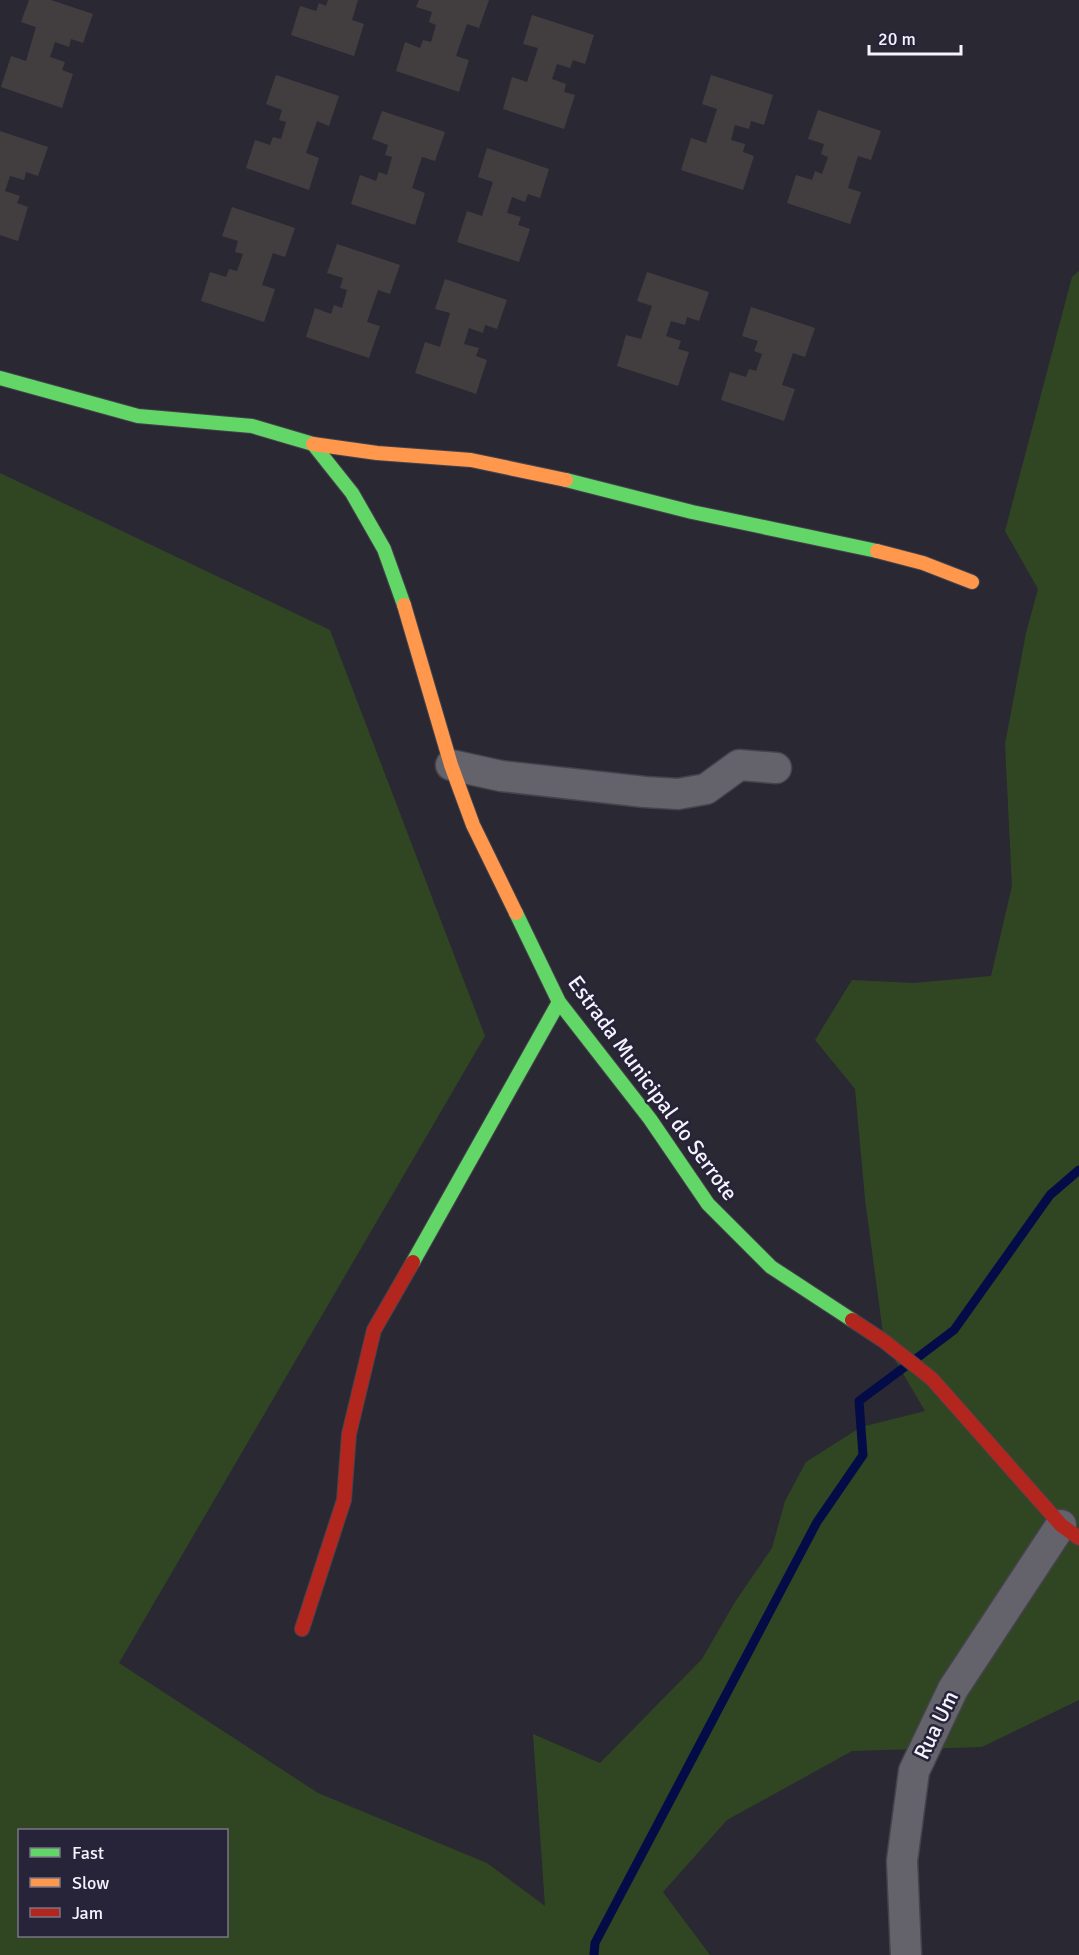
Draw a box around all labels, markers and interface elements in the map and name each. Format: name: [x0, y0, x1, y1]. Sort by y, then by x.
scale bar: [869, 18, 960, 56]
text: 20 m: [878, 28, 916, 50]
street label: Estrada Municipal do Serrote: [562, 970, 744, 1206]
street label: Rua Um: [908, 1686, 964, 1764]
legend: [18, 1829, 228, 1937]
text: Fast: [72, 1842, 104, 1864]
text: Slow: [72, 1872, 109, 1894]
text: Jam: [72, 1902, 103, 1924]

